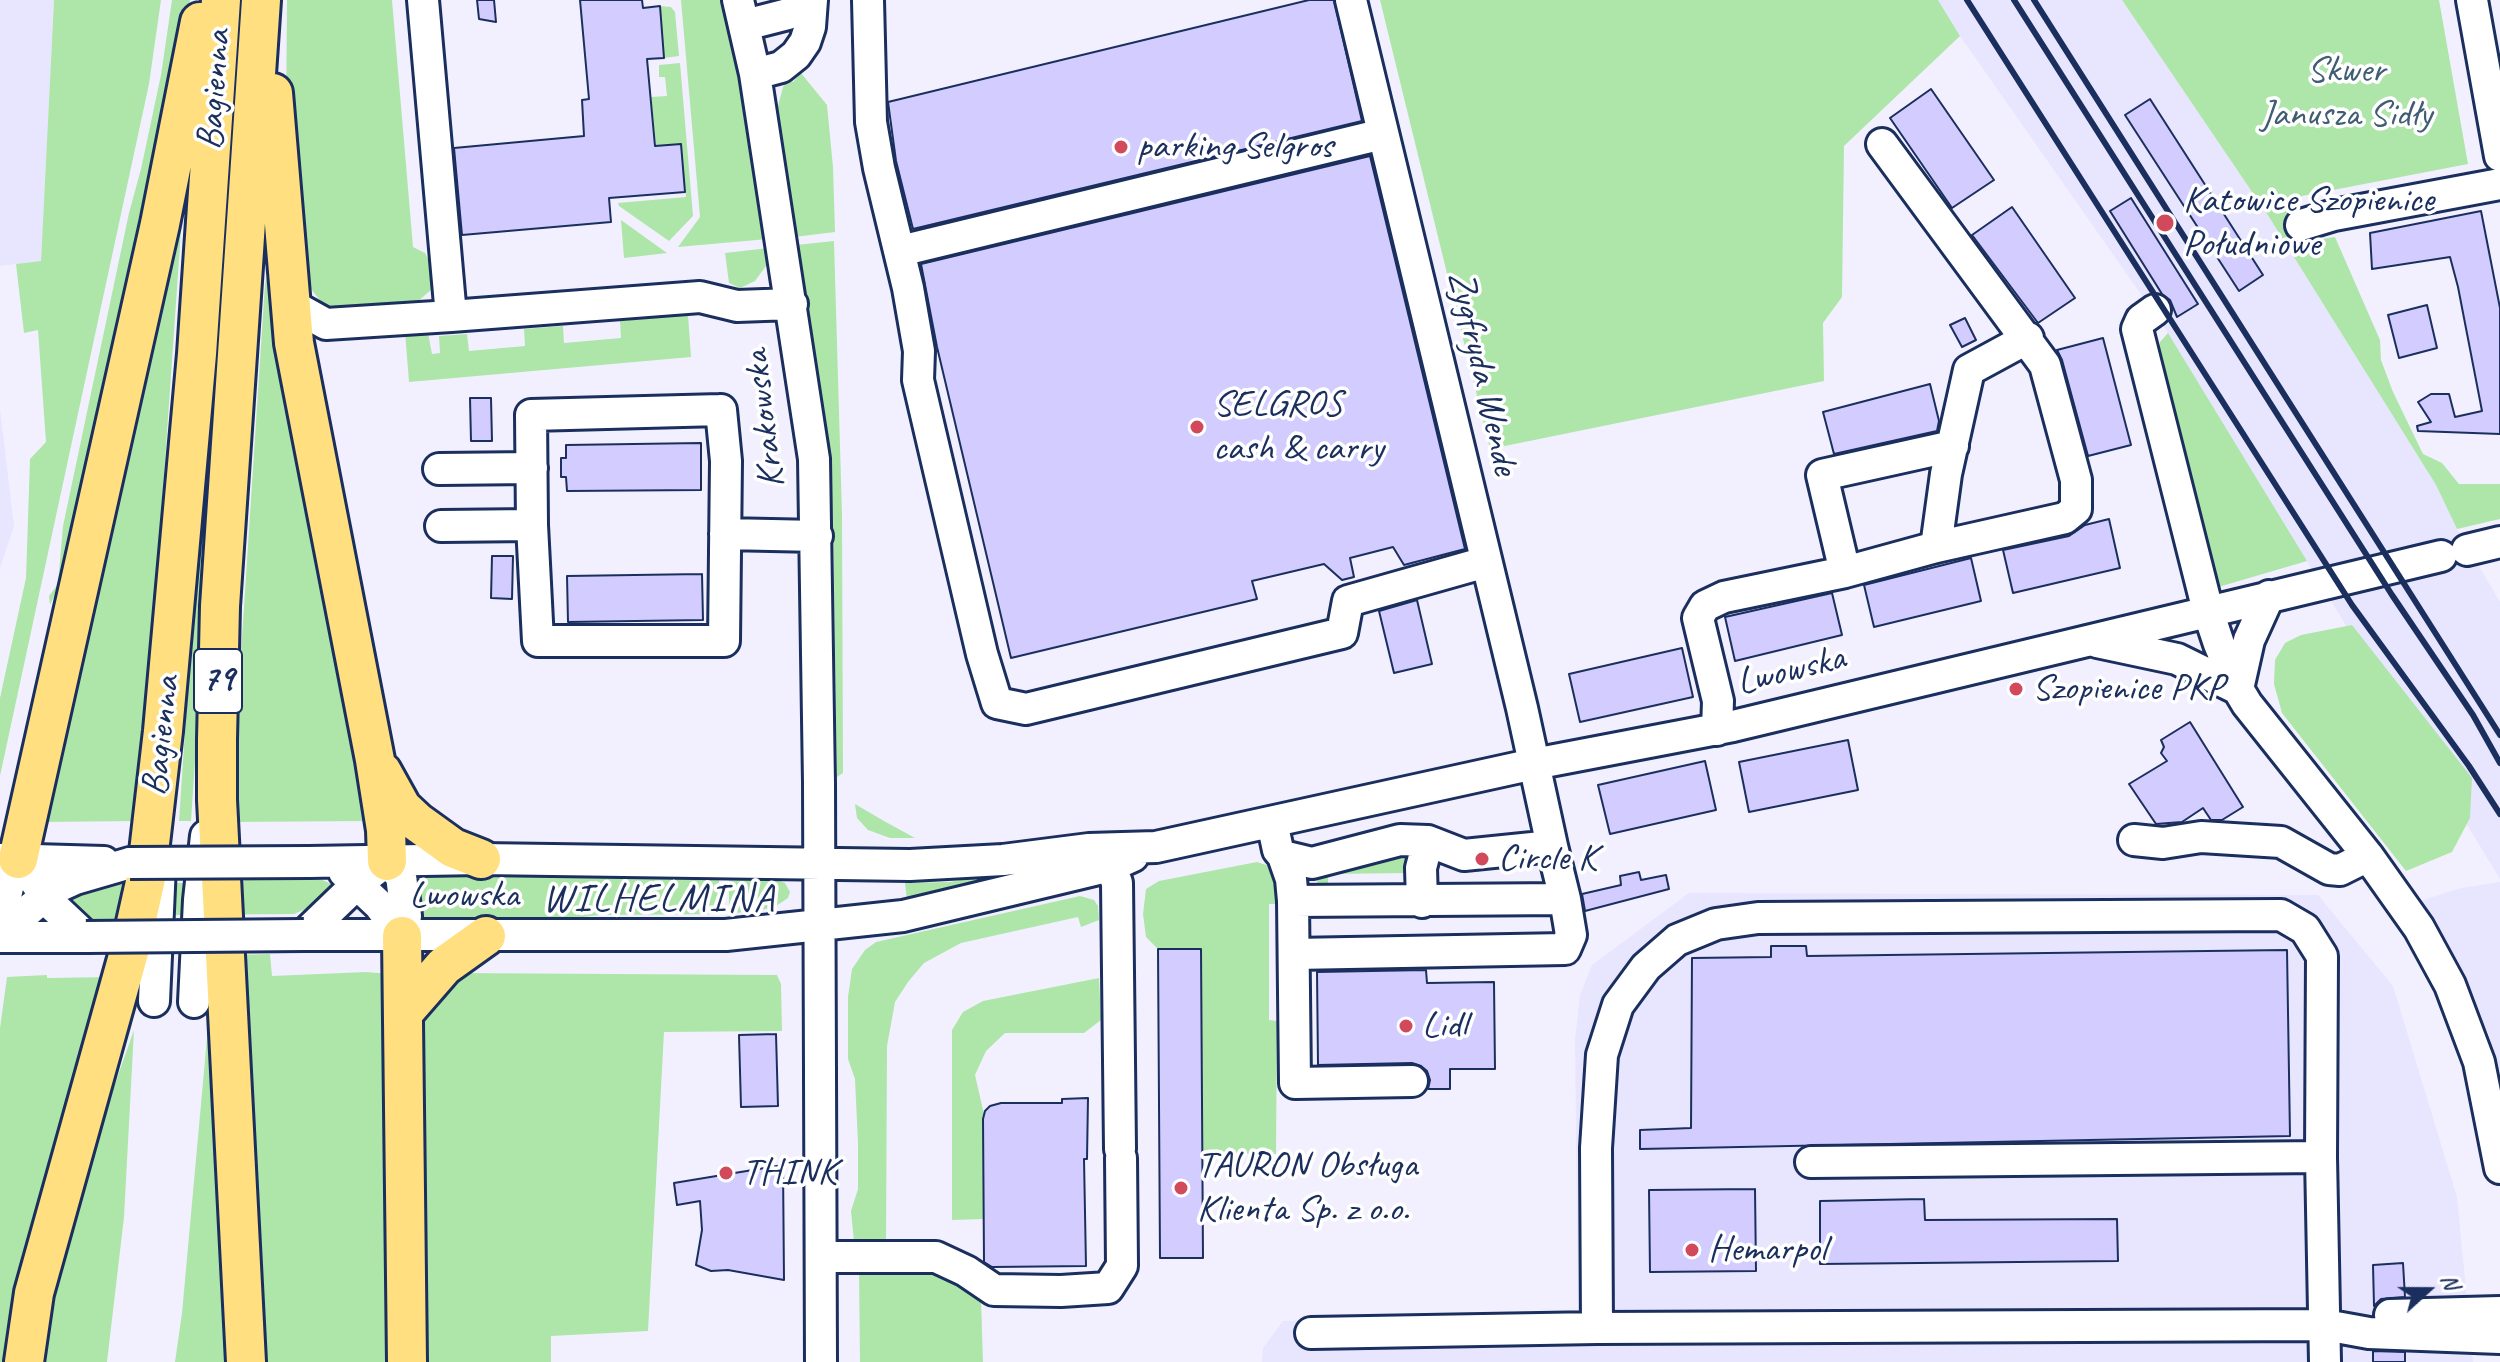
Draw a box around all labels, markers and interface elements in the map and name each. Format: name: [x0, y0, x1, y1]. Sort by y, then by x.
street label: Bagienna: [188, 28, 242, 152]
park label: Skwer Janusza Sidły: [2260, 48, 2432, 138]
place label: parking Selgros: [1137, 124, 1333, 170]
marker: parking Selgros: [1112, 138, 1130, 156]
place label: Katowice Szopienice Południowe: [2183, 178, 2434, 268]
marker: Katowice Szopienice Południowe: [2154, 212, 2176, 234]
street label: Zygfryda Wende: [1436, 267, 1528, 479]
street label: Krakowska: [734, 348, 796, 490]
place label: SELGROS cash & carry: [1213, 382, 1384, 472]
marker: SELGROS cash & carry: [1188, 418, 1206, 436]
street label: Lwowska: [1732, 636, 1850, 706]
road number: 79: [194, 649, 242, 713]
place label: Szopienice PKP: [2032, 666, 2224, 712]
street label: Bagienna: [133, 674, 191, 798]
marker: Szopienice PKP: [2007, 680, 2025, 698]
place label: Circle K: [1498, 836, 1597, 882]
marker: Circle K: [1473, 850, 1491, 868]
street label: Lwowska: [409, 873, 519, 919]
district label: WILHELMINA: [544, 876, 774, 924]
place label: Lidl: [1422, 1003, 1467, 1049]
marker: Lidl: [1397, 1017, 1415, 1035]
place label: TAURON Obsługa Klienta Sp. z o.o.: [1197, 1143, 1417, 1232]
place label: THINK: [742, 1150, 836, 1196]
marker: THINK: [717, 1164, 735, 1182]
marker: TAURON Obsługa Klienta Sp. z o.o.: [1172, 1179, 1190, 1197]
place label: Hemarpol: [1708, 1227, 1826, 1273]
marker: Hemarpol: [1683, 1241, 1701, 1259]
north arrow: [2388, 1250, 2468, 1330]
text: N: [2435, 1270, 2466, 1293]

